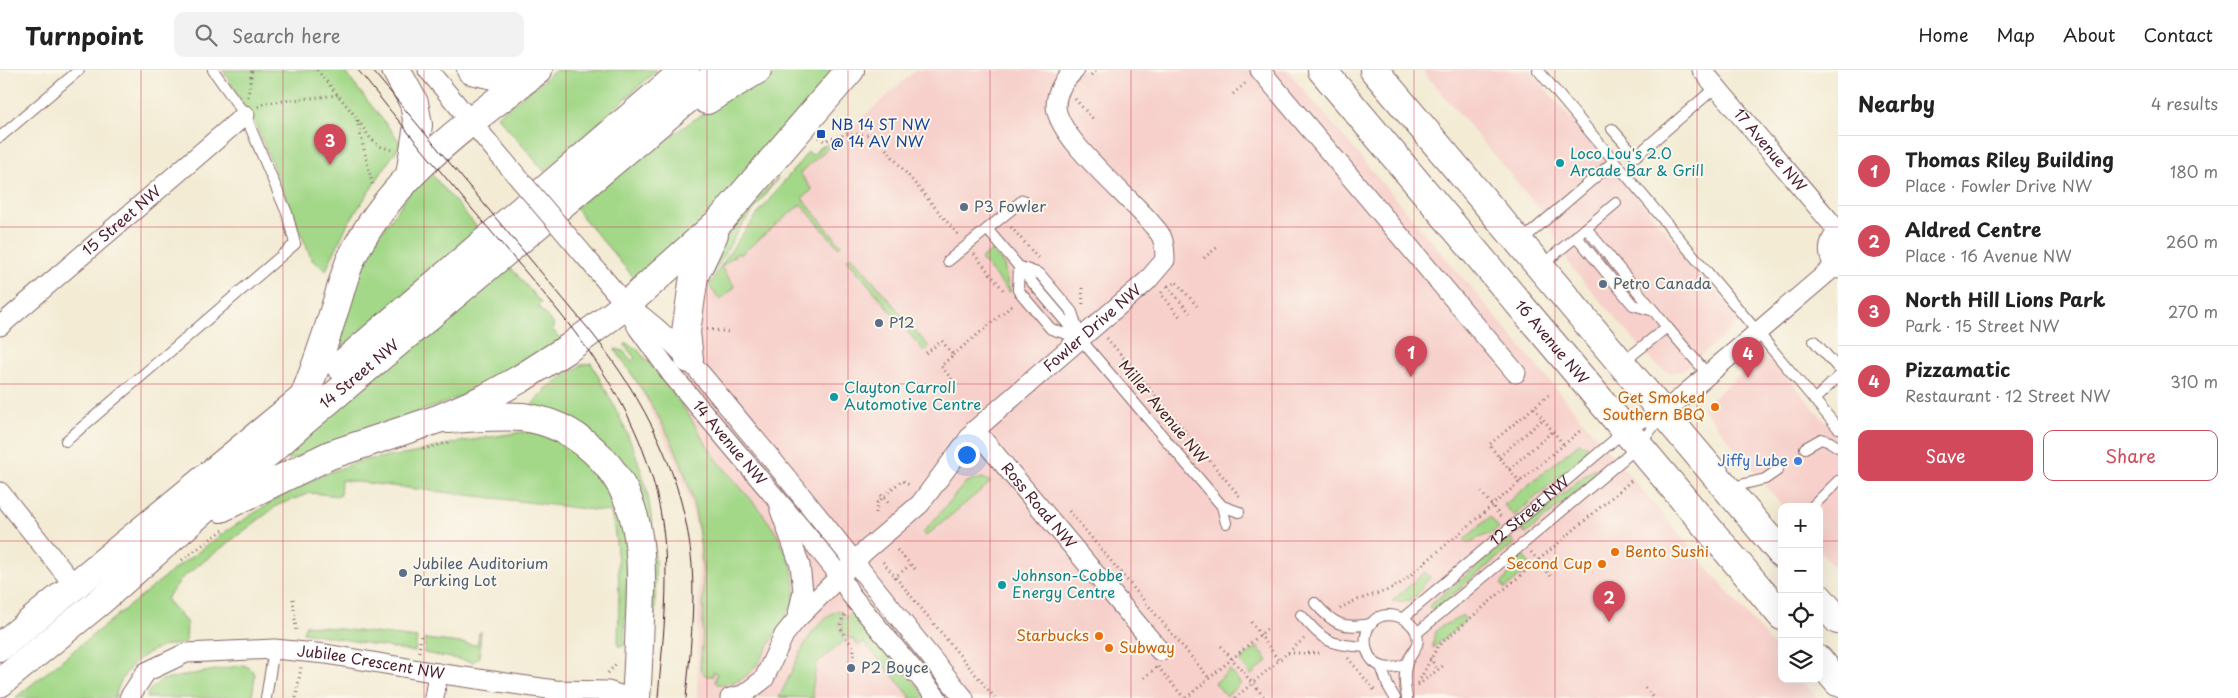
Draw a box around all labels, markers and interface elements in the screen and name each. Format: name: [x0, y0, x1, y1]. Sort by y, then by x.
search box: [174, 12, 524, 57]
text: Turnpoint: [25, 17, 144, 53]
icon: search: [192, 21, 220, 49]
text: Search here: [232, 21, 341, 49]
text: Home: [1918, 21, 1968, 48]
text: Map: [1996, 21, 2035, 48]
text: About: [2063, 21, 2115, 48]
text: Contact: [2143, 21, 2213, 48]
text: Nearby: [1858, 87, 1935, 119]
text: 4 results: [2151, 91, 2218, 115]
street label: 17 Avenue NW: [1729, 103, 1813, 196]
place label: NB 14 ST NW @ 14 AV NW: [831, 112, 930, 152]
pin: 3: [314, 124, 346, 165]
marker: NB 14 ST NW @ 14 AV NW: [815, 128, 827, 140]
place label: Loco Lou's 2.0 Arcade Bar & Grill: [1570, 141, 1704, 181]
text: Thomas Riley Building: [1905, 145, 2114, 173]
marker: Loco Lou's 2.0 Arcade Bar & Grill: [1554, 157, 1566, 169]
text: 1: [1870, 159, 1878, 183]
text: 180 m: [2170, 159, 2218, 183]
text: Place · Fowler Drive NW: [1905, 173, 2092, 197]
street label: 15 Street NW: [76, 179, 166, 261]
place label: P3 Fowler: [974, 194, 1046, 217]
marker: P3 Fowler: [958, 201, 970, 213]
text: Aldred Centre: [1905, 215, 2041, 243]
text: 2: [1868, 229, 1880, 253]
text: 260 m: [2166, 229, 2218, 253]
text: Place · 16 Avenue NW: [1905, 243, 2072, 267]
place label: Petro Canada: [1613, 271, 1712, 294]
street label: Fowler Drive NW: [1037, 278, 1146, 376]
marker: Petro Canada: [1597, 278, 1609, 290]
text: North Hill Lions Park: [1905, 285, 2105, 313]
street label: 16 Avenue NW: [1510, 294, 1595, 389]
text: 3: [1869, 299, 1879, 323]
text: 270 m: [2168, 299, 2218, 323]
place label: P12: [889, 310, 915, 333]
text: Park · 15 Street NW: [1905, 313, 2059, 337]
marker: P12: [873, 317, 885, 329]
street label: 14 Street NW: [314, 333, 404, 414]
pin: 1: [1395, 336, 1427, 377]
pin: 4: [1732, 337, 1764, 378]
street label: Miller Avenue NW: [1114, 354, 1215, 468]
text: Pizzamatic: [1905, 355, 2010, 383]
text: 4: [1869, 369, 1879, 393]
text: 310 m: [2170, 369, 2218, 393]
place label: Clayton Carroll Automotive Centre: [844, 375, 981, 415]
text: Restaurant · 12 Street NW: [1905, 383, 2110, 407]
place label: Get Smoked Southern BBQ: [1603, 385, 1705, 425]
marker: Clayton Carroll Automotive Centre: [828, 391, 840, 403]
street label: 14 Avenue NW: [688, 394, 773, 490]
marker: Get Smoked Southern BBQ: [1709, 401, 1721, 413]
button: Save: [1858, 430, 2033, 481]
button: Share: [2043, 430, 2218, 481]
your location: [954, 442, 980, 468]
place label: Jiffy Lube: [1717, 448, 1788, 471]
marker: Jiffy Lube: [1792, 455, 1804, 467]
street label: Ross Road NW: [997, 457, 1083, 553]
street label: 12 Street NW: [1484, 469, 1574, 550]
map controls: [1778, 503, 1823, 683]
button: +: [1778, 503, 1823, 548]
place label: Bento Sushi: [1625, 539, 1709, 562]
marker: Bento Sushi: [1609, 546, 1621, 558]
button: −: [1778, 548, 1823, 593]
place label: Jubilee Auditorium Parking Lot: [413, 551, 549, 591]
place label: Second Cup: [1506, 551, 1592, 574]
marker: Second Cup: [1596, 558, 1608, 570]
place label: Johnson-Cobbe Energy Centre: [1012, 563, 1123, 603]
marker: Jubilee Auditorium Parking Lot: [397, 567, 409, 579]
marker: Johnson-Cobbe Energy Centre: [996, 579, 1008, 591]
pin: 2: [1593, 581, 1625, 622]
button: locate: [1778, 593, 1823, 638]
place label: Starbucks: [1016, 623, 1089, 646]
marker: Starbucks: [1093, 630, 1105, 642]
place label: Subway: [1119, 635, 1175, 658]
street label: Jubilee Crescent NW: [296, 638, 446, 684]
button: layers: [1778, 638, 1823, 683]
marker: Subway: [1103, 642, 1115, 654]
place label: P2 Boyce: [861, 655, 929, 678]
marker: P2 Boyce: [845, 662, 857, 674]

